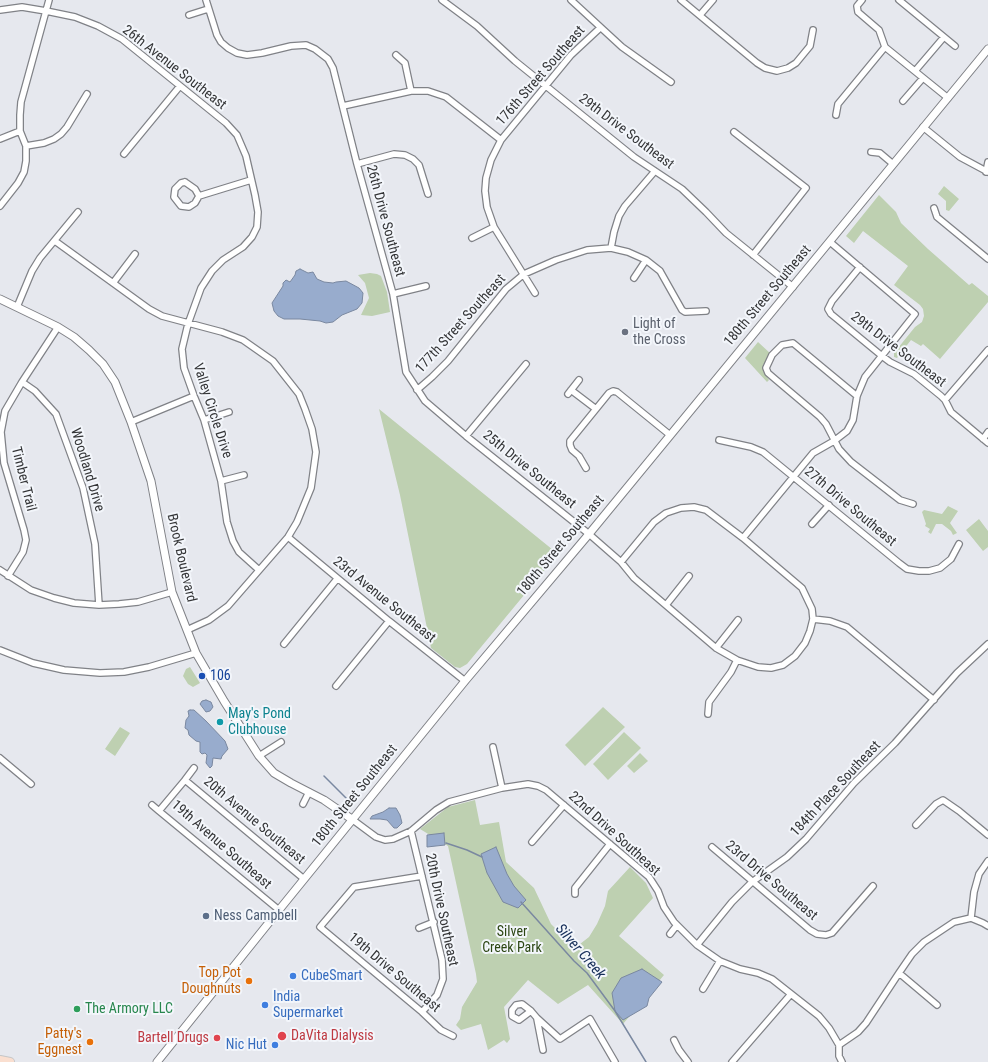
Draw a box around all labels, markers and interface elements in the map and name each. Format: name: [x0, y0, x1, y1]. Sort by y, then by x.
street label: 26th Avenue Southeast: [119, 22, 229, 114]
street label: 176th Street Southeast: [493, 23, 589, 129]
street label: 29th Drive Southeast: [575, 91, 677, 173]
street label: 26th Drive Southeast: [362, 163, 408, 279]
street label: 180th Street Southeast: [721, 242, 815, 350]
street label: 177th Street Southeast: [412, 271, 510, 377]
street label: 29th Drive Southeast: [847, 309, 949, 391]
place label: Light of the Cross: [633, 316, 686, 348]
marker: Light of the Cross: [620, 327, 630, 337]
street label: Valley Circle Drive: [189, 361, 235, 461]
street label: Woodland Drive: [66, 426, 108, 514]
street label: 25th Drive Southeast: [479, 427, 579, 513]
street label: Timber Trail: [7, 445, 39, 513]
street label: 27th Drive Southeast: [801, 464, 899, 550]
street label: 180th Street Southeast: [514, 492, 608, 600]
street label: Brook Boulevard: [163, 512, 199, 604]
street label: 23rd Avenue Southeast: [329, 553, 439, 647]
place label: 106: [210, 668, 231, 684]
marker: 106: [197, 671, 207, 681]
place label: May's Pond Clubhouse: [228, 706, 291, 738]
marker: May's Pond Clubhouse: [215, 717, 225, 727]
street label: 184th Place Southeast: [787, 738, 885, 840]
street label: 180th Street Southeast: [309, 742, 401, 850]
street label: 20th Avenue Southeast: [200, 774, 308, 868]
street label: 22nd Drive Southeast: [565, 788, 663, 880]
street label: 19th Avenue Southeast: [167, 797, 275, 893]
street label: 23rd Drive Southeast: [722, 838, 820, 924]
street label: 20th Drive Southeast: [421, 852, 461, 968]
place label: Ness Campbell: [214, 908, 297, 924]
marker: Ness Campbell: [201, 911, 211, 921]
water label: Silver Creek: [551, 921, 609, 983]
park label: Silver Creek Park: [482, 924, 542, 956]
street label: 19th Drive Southeast: [345, 930, 443, 1016]
place label: Top Pot Doughnuts: [181, 965, 241, 998]
place label: CubeSmart: [301, 968, 362, 984]
marker: CubeSmart: [288, 971, 298, 981]
marker: Top Pot Doughnuts: [244, 976, 254, 986]
place label: India Supermarket: [273, 989, 343, 1022]
marker: India Supermarket: [260, 1000, 270, 1010]
place label: The Armory LLC: [85, 1001, 173, 1017]
marker: The Armory LLC: [72, 1004, 82, 1014]
place label: Patty's Eggnest: [37, 1026, 82, 1058]
place label: DaVita Dialysis: [291, 1028, 374, 1044]
place label: Bartell Drugs: [137, 1030, 209, 1046]
marker: DaVita Dialysis: [276, 1030, 288, 1042]
marker: Bartell Drugs: [212, 1033, 222, 1043]
marker: Patty's Eggnest: [85, 1037, 95, 1047]
place label: Nic Hut: [226, 1037, 267, 1053]
marker: Nic Hut: [270, 1040, 280, 1050]

